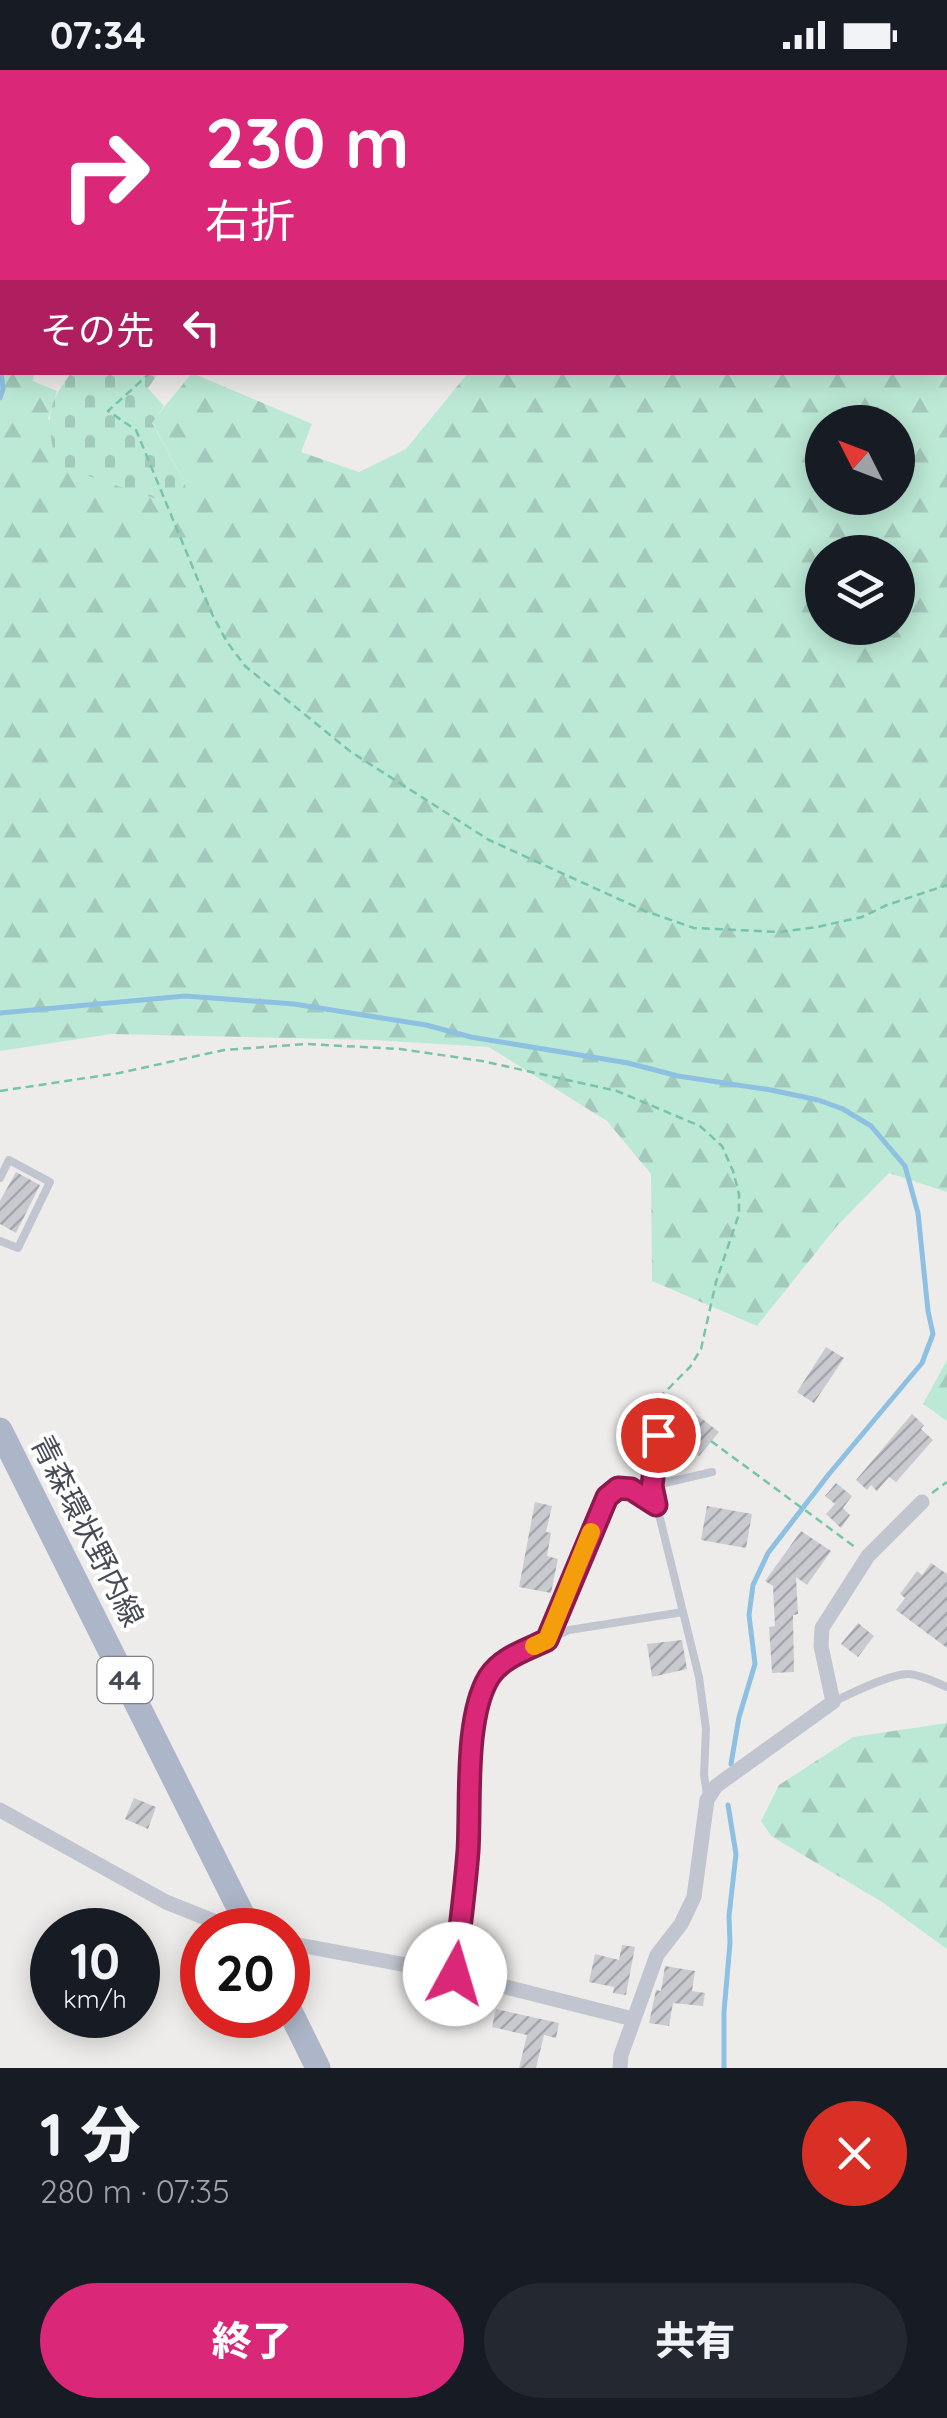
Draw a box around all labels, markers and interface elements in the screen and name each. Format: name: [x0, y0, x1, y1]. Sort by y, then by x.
text: 07:34: [50, 11, 146, 59]
text: 230 m: [205, 98, 410, 186]
icon: right: [40, 110, 170, 240]
text: 右折: [205, 192, 295, 248]
icon: left: [174, 300, 229, 355]
text: その先: [40, 306, 154, 354]
north arrow: [805, 405, 915, 515]
map controls: [805, 405, 915, 645]
button: layers: [805, 535, 915, 645]
pin: [616, 1393, 701, 1478]
icon: arrive: [631, 1408, 686, 1463]
street label: 青森環状野内線: [23, 1428, 152, 1633]
road number: 44: [98, 1657, 152, 1703]
speed limit sign: 20: [180, 1908, 310, 2038]
position arrow: [403, 1922, 507, 2026]
text: 10: [70, 1929, 120, 1992]
text: km/h: [63, 1983, 127, 2014]
text: 1 分: [40, 2096, 140, 2171]
button: close: [802, 2101, 907, 2206]
text: 280 m · 07:35: [40, 2171, 230, 2211]
button: 終了: [40, 2283, 464, 2398]
button: 共有: [484, 2283, 907, 2398]

